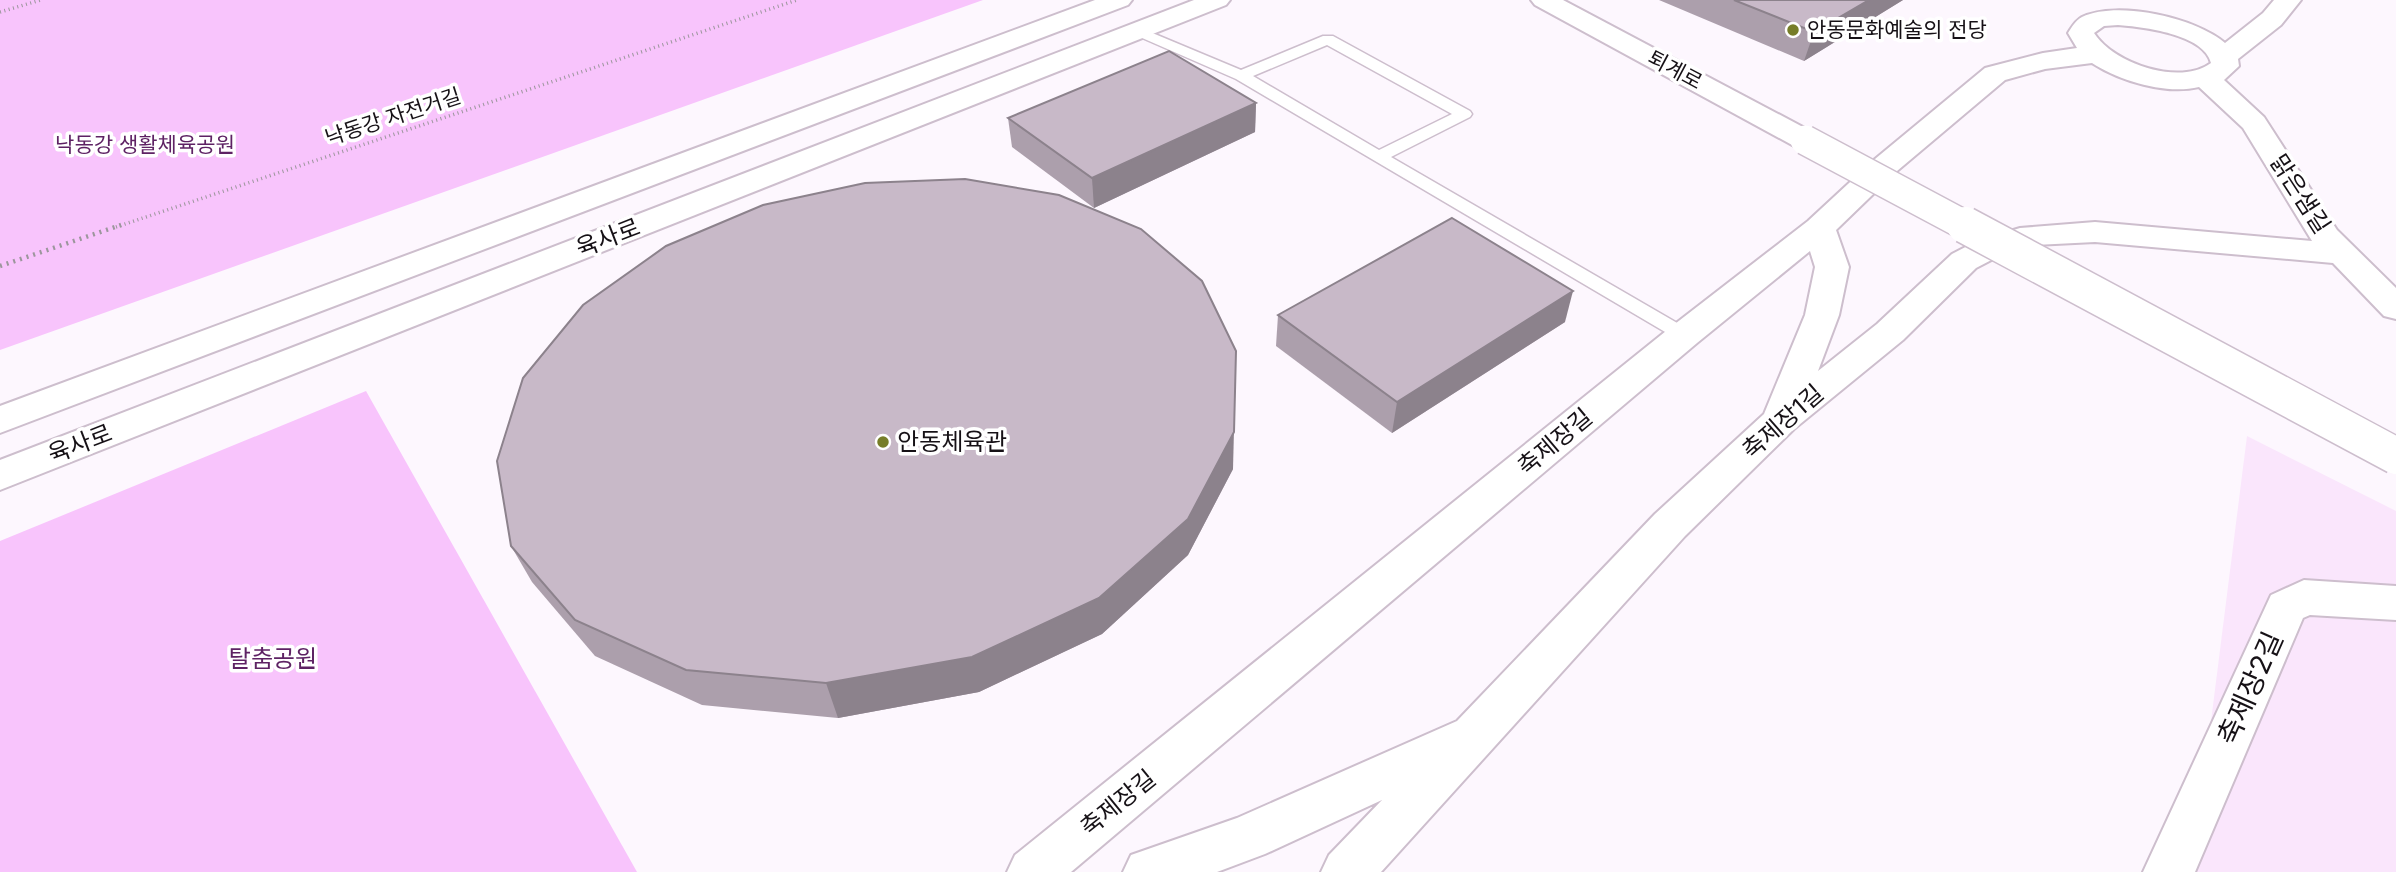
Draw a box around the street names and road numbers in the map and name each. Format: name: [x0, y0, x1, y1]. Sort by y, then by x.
street label: 퇴계로: [1644, 45, 1707, 94]
street label: 낙동강 자전거길: [322, 83, 464, 150]
street label: 맑은샘길: [2264, 149, 2337, 239]
street label: 육사로: [572, 212, 644, 263]
street label: 축제장1길: [1736, 379, 1829, 465]
street label: 축제장길: [1512, 402, 1598, 481]
street label: 육사로: [44, 418, 116, 469]
street label: 축제장2길: [2210, 626, 2290, 750]
street label: 축제장길: [1074, 764, 1161, 842]

